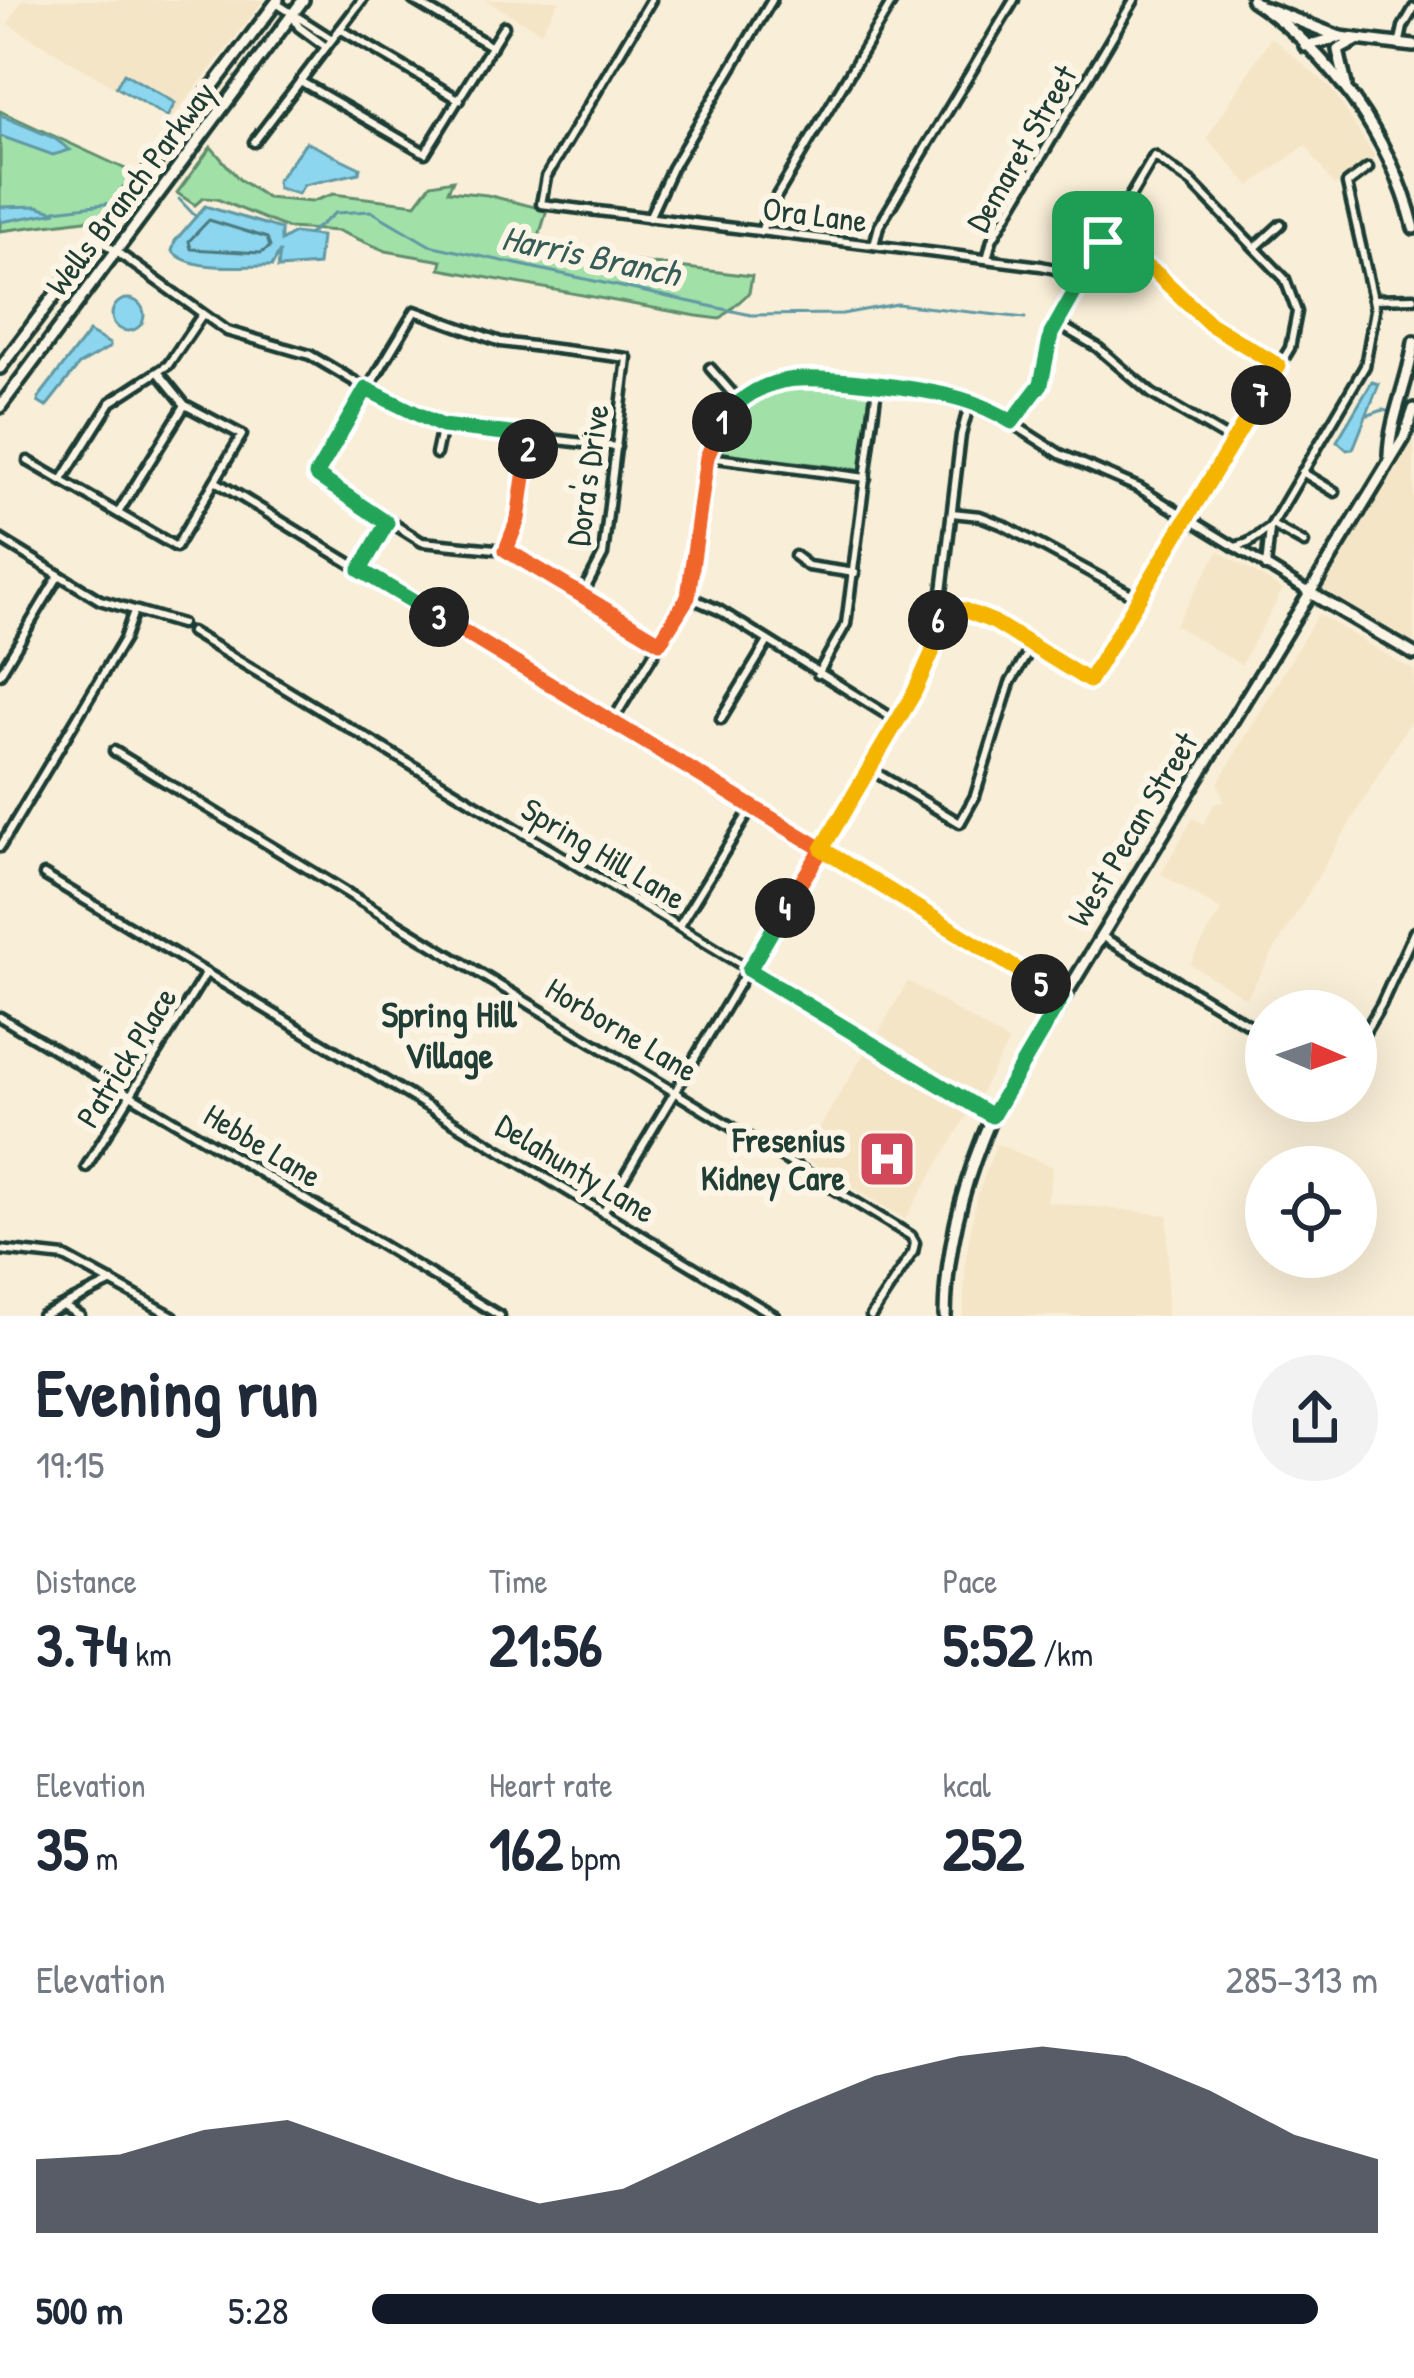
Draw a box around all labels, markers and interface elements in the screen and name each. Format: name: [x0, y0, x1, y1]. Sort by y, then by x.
street label: Demaret Street: [955, 56, 1087, 239]
street label: Wells Branch Parkway: [35, 72, 226, 304]
street label: Ora Lane: [760, 186, 870, 242]
pin: [1052, 191, 1154, 293]
icon: arrive: [1070, 209, 1136, 275]
water label: Harris Branch: [498, 212, 687, 298]
pin: 7: [1231, 365, 1291, 425]
text: 7: [1253, 373, 1269, 417]
pin: 1: [692, 392, 752, 452]
text: 1: [716, 400, 728, 444]
street label: Dora's Drive: [555, 401, 619, 549]
pin: 2: [498, 419, 558, 479]
text: 2: [520, 427, 536, 471]
pin: 3: [409, 587, 469, 647]
pin: 6: [908, 590, 968, 650]
text: 3: [432, 595, 446, 639]
text: 6: [931, 598, 945, 642]
street label: West Pecan Street: [1057, 723, 1208, 934]
street label: Spring Hill Lane: [513, 787, 694, 920]
pin: 4: [755, 878, 815, 938]
text: 4: [779, 886, 791, 930]
pin: 5: [1011, 954, 1071, 1014]
text: 5: [1034, 962, 1048, 1006]
street label: Horborne Lane: [538, 966, 706, 1092]
street label: Patrick Place: [66, 978, 186, 1136]
district label: Spring Hill Village: [382, 989, 518, 1080]
north arrow: [1245, 990, 1377, 1122]
map controls: [1245, 990, 1377, 1278]
street label: Hebbe Lane: [196, 1093, 330, 1197]
street label: Delahunty Lane: [488, 1103, 664, 1234]
place label: Fresenius Kidney Care: [701, 1118, 846, 1202]
hospital icon: Fresenius Kidney Care: [856, 1128, 918, 1190]
button: locate: [1245, 1146, 1377, 1278]
text: Evening run: [36, 1347, 318, 1437]
button: share: [1252, 1355, 1378, 1481]
text: 19:15: [36, 1437, 104, 1490]
text: Distance: [36, 1559, 137, 1603]
text: Time: [489, 1559, 548, 1603]
text: Pace: [943, 1559, 997, 1603]
text: 3.74: [36, 1603, 128, 1685]
text: 21:56: [489, 1603, 602, 1685]
text: 5:52: [943, 1603, 1035, 1685]
text: km: [128, 1632, 172, 1676]
text: /km: [1035, 1632, 1093, 1676]
text: Elevation: [36, 1763, 146, 1807]
text: Heart rate: [489, 1763, 613, 1807]
text: kcal: [943, 1763, 991, 1807]
text: 35: [36, 1807, 88, 1889]
text: 162: [489, 1807, 563, 1889]
text: 252: [943, 1807, 1024, 1889]
text: m: [88, 1836, 118, 1880]
text: bpm: [563, 1836, 621, 1880]
text: Elevation: [36, 1952, 166, 2005]
text: 285–313 m: [1225, 1952, 1378, 2005]
text: 500 m: [36, 2283, 123, 2336]
text: 5:28: [228, 2283, 289, 2336]

